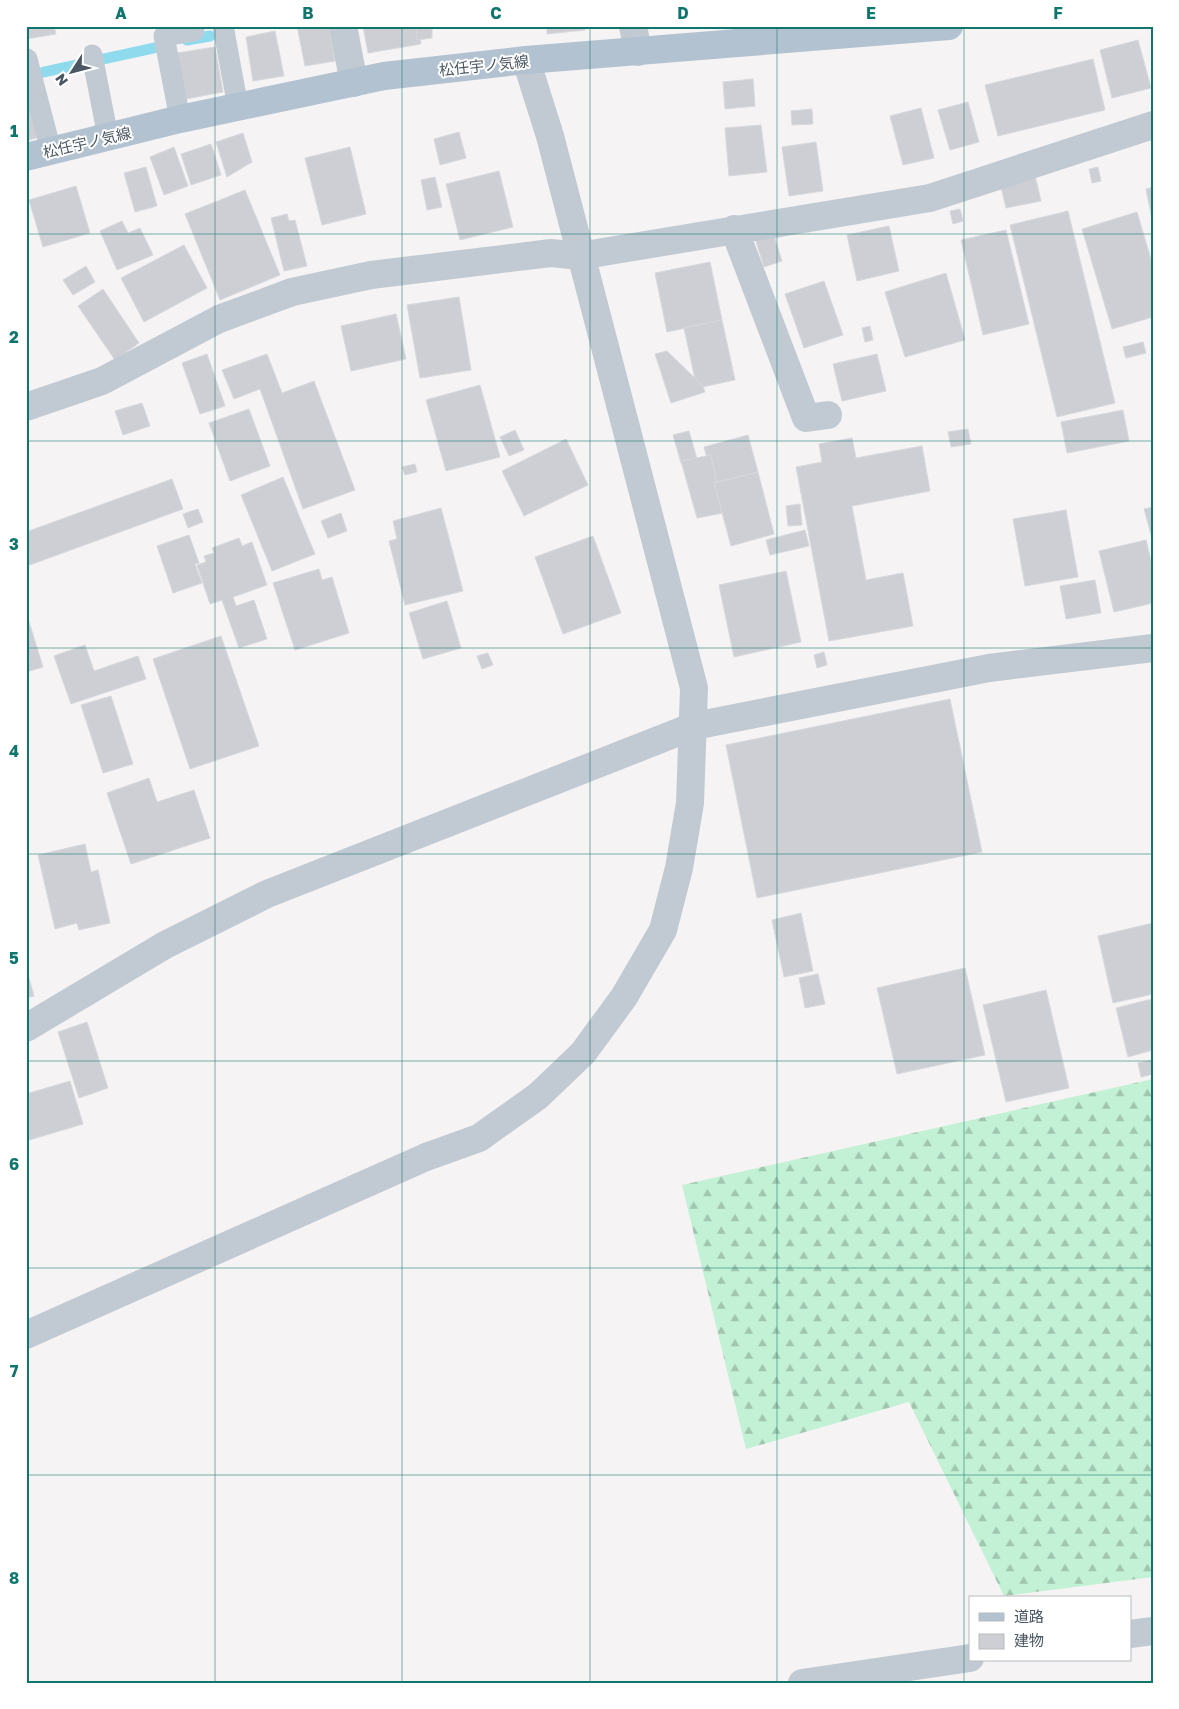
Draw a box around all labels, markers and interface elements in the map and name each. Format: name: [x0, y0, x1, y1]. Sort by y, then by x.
text: A: [115, 3, 127, 23]
text: B: [302, 3, 314, 23]
text: C: [490, 3, 502, 23]
text: D: [677, 3, 689, 23]
text: E: [866, 3, 876, 23]
text: F: [1053, 3, 1063, 23]
north arrow: [48, 48, 98, 98]
street label: 松任宇ノ気線: [438, 51, 530, 79]
text: N: [51, 71, 71, 89]
text: 1: [10, 121, 18, 141]
street label: 松任宇ノ気線: [41, 123, 133, 161]
text: 2: [9, 327, 19, 347]
text: 3: [9, 534, 19, 554]
text: 4: [9, 741, 19, 761]
text: 5: [9, 948, 19, 968]
text: 6: [9, 1154, 19, 1174]
text: 7: [10, 1361, 19, 1381]
text: 8: [9, 1568, 19, 1588]
legend: [969, 1596, 1132, 1662]
text: 道路: [1014, 1607, 1044, 1625]
text: 建物: [1014, 1631, 1044, 1649]

